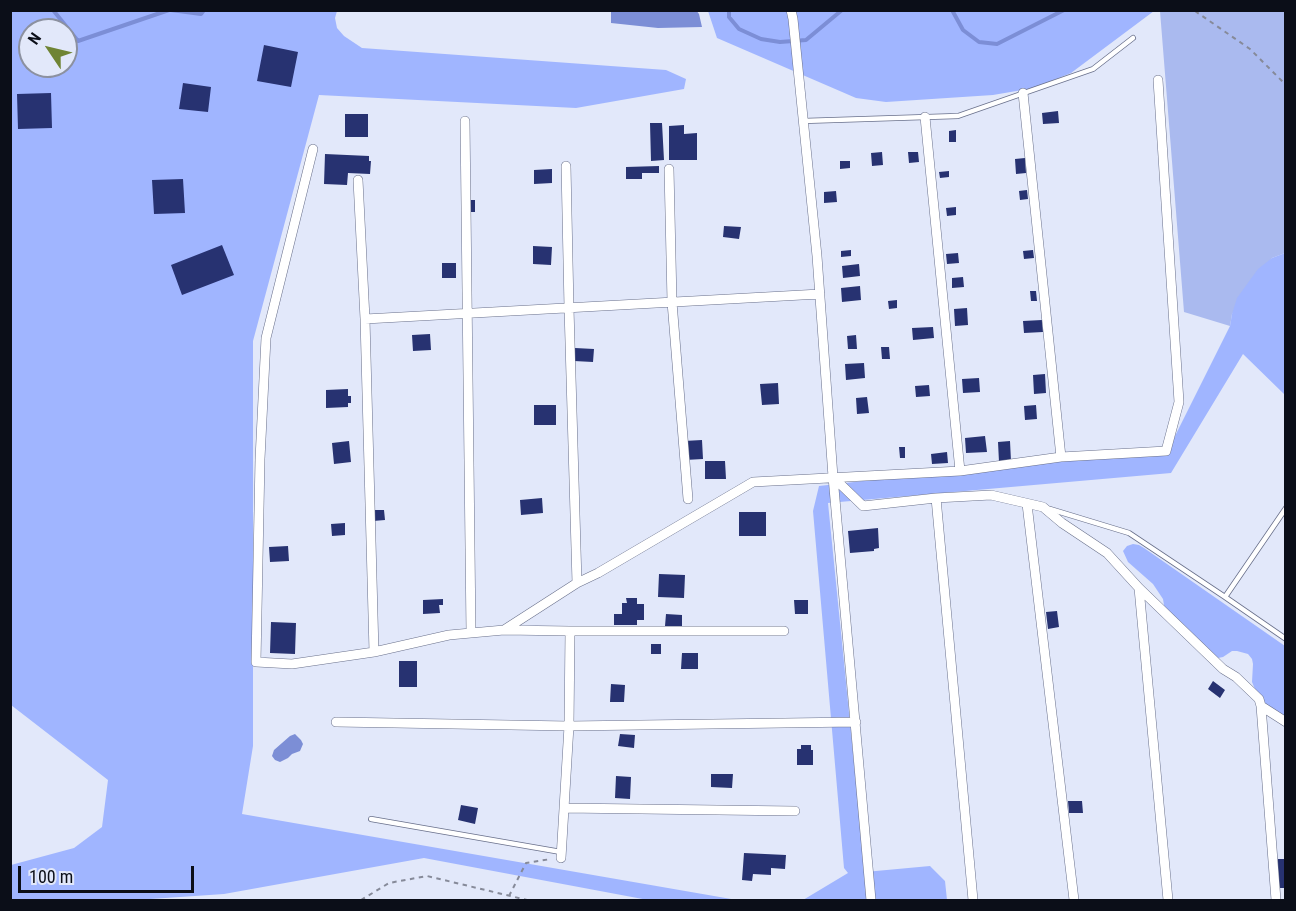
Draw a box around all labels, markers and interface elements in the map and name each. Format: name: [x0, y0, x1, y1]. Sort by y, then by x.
north arrow: [18, 18, 78, 78]
text: N: [24, 29, 45, 48]
scale bar: [21, 854, 196, 892]
text: 100 m: [29, 866, 73, 887]

